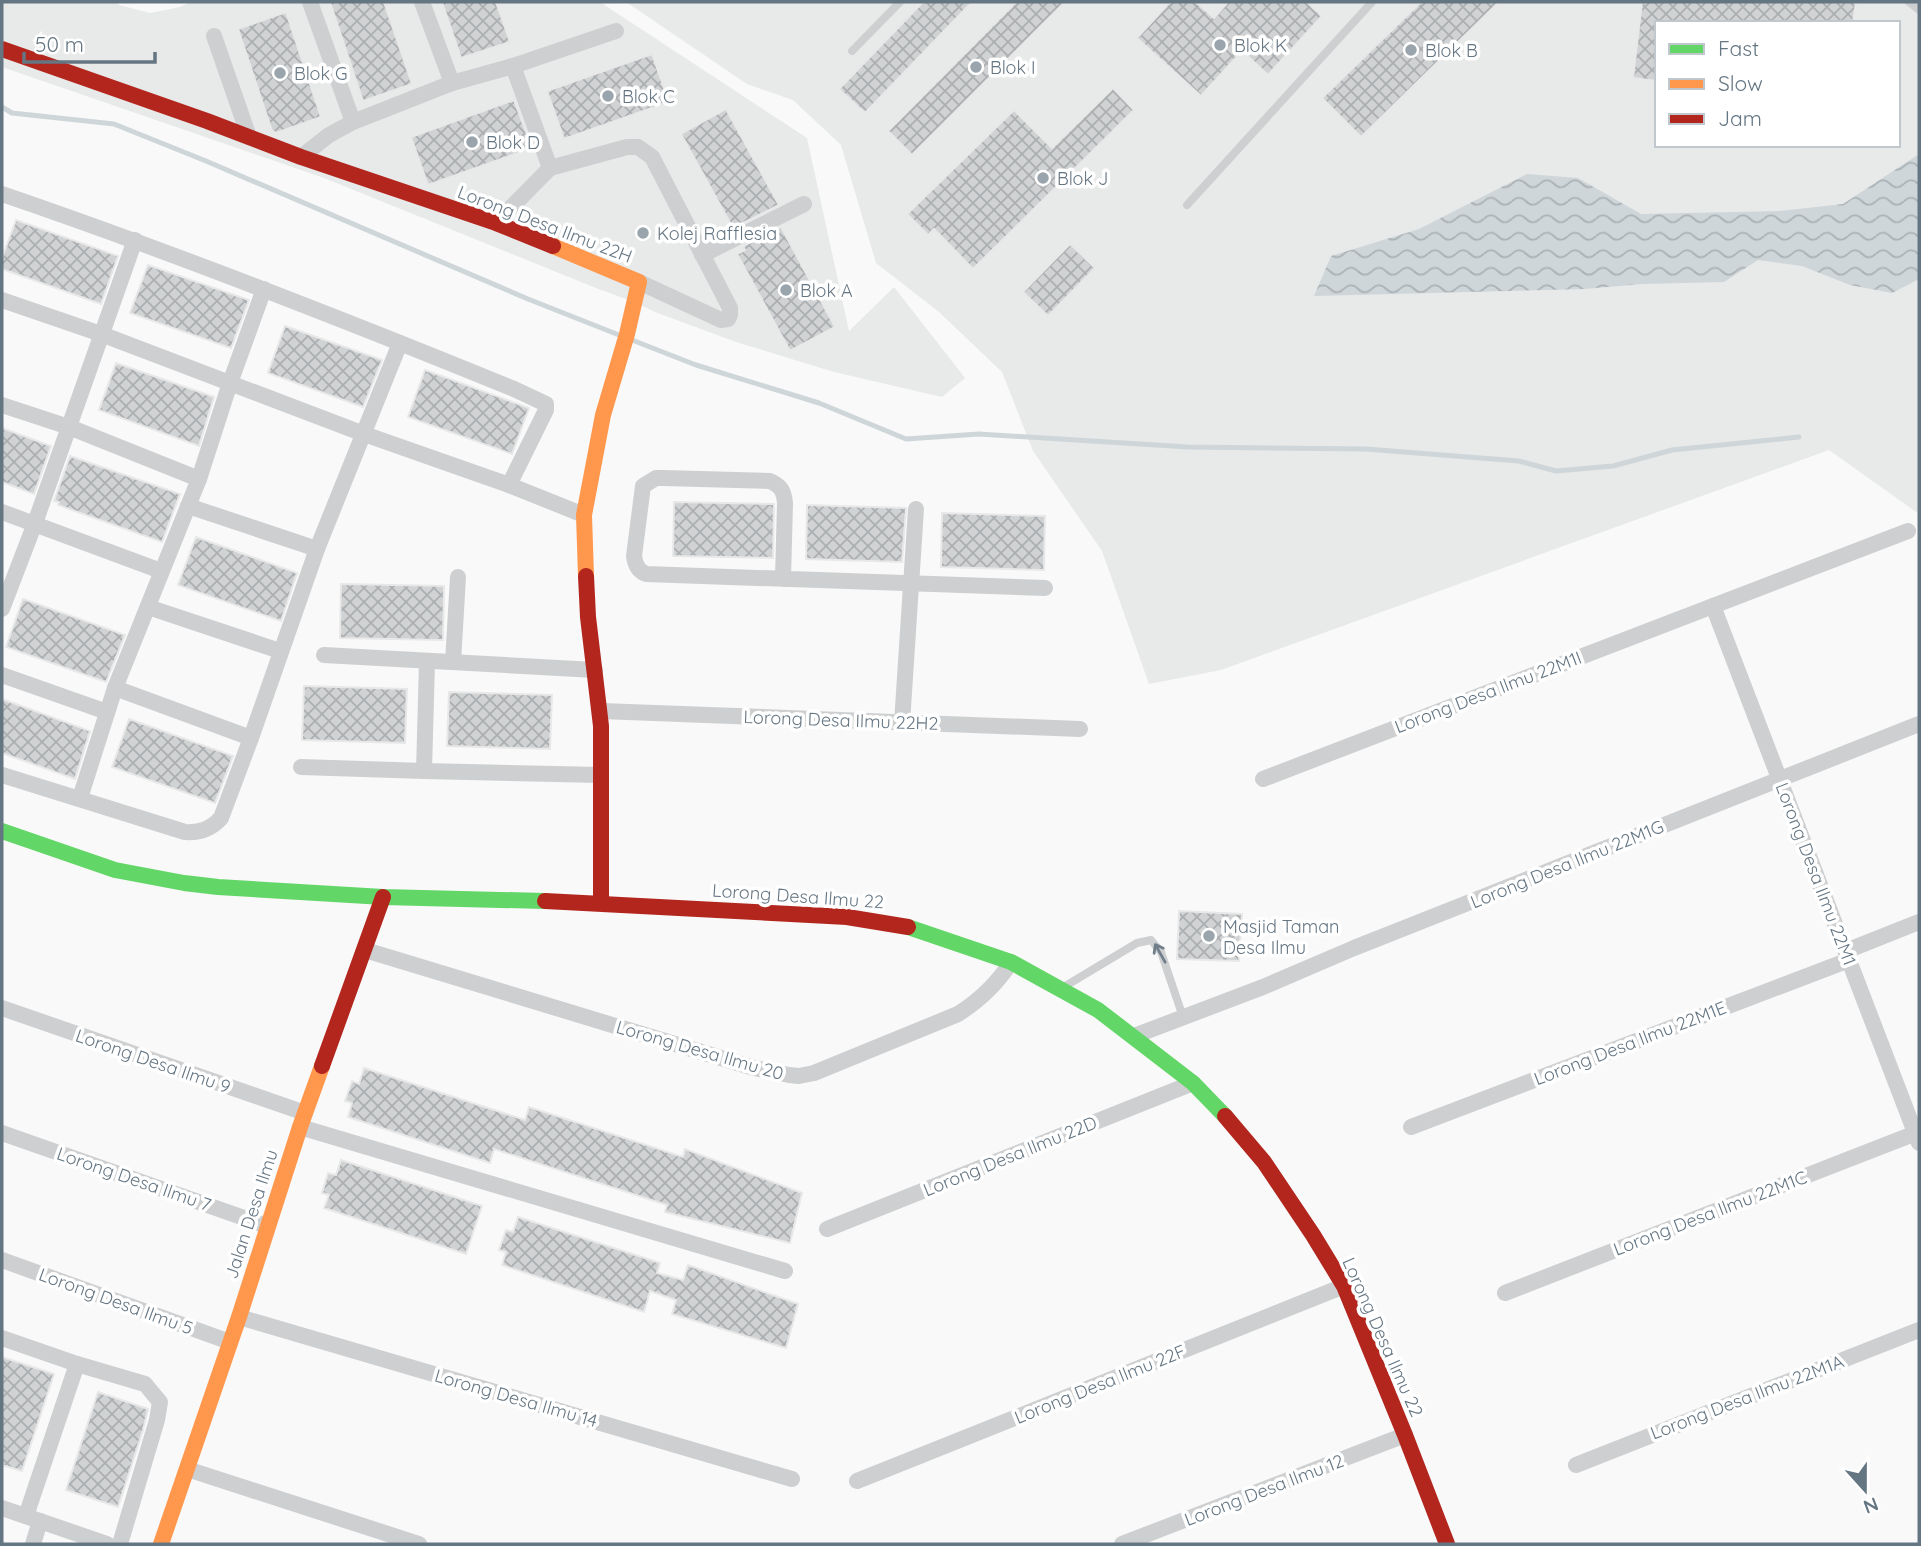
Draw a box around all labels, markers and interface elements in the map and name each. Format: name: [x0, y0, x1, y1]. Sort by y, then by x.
scale bar: [24, 21, 156, 65]
legend: [1655, 21, 1900, 147]
text: 50 m: [35, 31, 84, 57]
place label: Blok K: [1234, 34, 1287, 57]
text: Fast: [1718, 35, 1759, 61]
marker: Blok K: [1212, 37, 1228, 53]
place label: Blok B: [1425, 39, 1478, 62]
marker: Blok B: [1403, 42, 1419, 58]
place label: Blok I: [990, 56, 1036, 79]
marker: Blok I: [968, 59, 984, 75]
place label: Blok G: [294, 62, 348, 85]
marker: Blok G: [272, 65, 288, 81]
text: Slow: [1718, 70, 1763, 96]
place label: Blok C: [622, 85, 675, 108]
marker: Blok C: [600, 88, 616, 104]
text: Jam: [1718, 105, 1762, 131]
place label: Blok D: [486, 131, 540, 154]
marker: Blok D: [464, 134, 480, 150]
place label: Blok J: [1057, 167, 1108, 190]
marker: Blok J: [1035, 170, 1051, 186]
street label: Lorong Desa Ilmu 22H: [454, 180, 636, 268]
place label: Kolej Rafflesia: [657, 222, 777, 245]
marker: Kolej Rafflesia: [635, 225, 651, 241]
place label: Blok A: [800, 279, 853, 302]
marker: Blok A: [778, 282, 794, 298]
street label: Lorong Desa Ilmu 22M1I: [1391, 646, 1585, 738]
street label: Lorong Desa Ilmu 22H2: [743, 705, 939, 735]
street label: Lorong Desa Ilmu 22M1: [1771, 779, 1861, 969]
street label: Lorong Desa Ilmu 22M1G: [1467, 815, 1667, 913]
street label: Lorong Desa Ilmu 22: [711, 879, 885, 913]
place label: Masjid Taman Desa Ilmu: [1223, 915, 1339, 959]
marker: Masjid Taman Desa Ilmu: [1201, 928, 1217, 944]
one-way arrow: [1152, 944, 1166, 964]
street label: Lorong Desa Ilmu 22M1E: [1531, 996, 1729, 1090]
street label: Lorong Desa Ilmu 20: [614, 1015, 786, 1085]
street label: Lorong Desa Ilmu 9: [73, 1024, 233, 1098]
street label: Lorong Desa Ilmu 22D: [920, 1111, 1100, 1201]
street label: Lorong Desa Ilmu 7: [54, 1142, 214, 1216]
street label: Jalan Desa Ilmu: [219, 1146, 283, 1282]
street label: Lorong Desa Ilmu 22M1C: [1610, 1165, 1810, 1261]
street label: Lorong Desa Ilmu 22: [1337, 1254, 1429, 1420]
street label: Lorong Desa Ilmu 5: [36, 1262, 196, 1340]
street label: Lorong Desa Ilmu 22F: [1011, 1339, 1189, 1429]
street label: Lorong Desa Ilmu 22M1A: [1647, 1349, 1847, 1445]
street label: Lorong Desa Ilmu 14: [432, 1364, 600, 1432]
street label: Lorong Desa Ilmu 12: [1181, 1449, 1347, 1531]
north arrow: [1830, 1455, 1900, 1525]
text: N: [1860, 1492, 1882, 1520]

